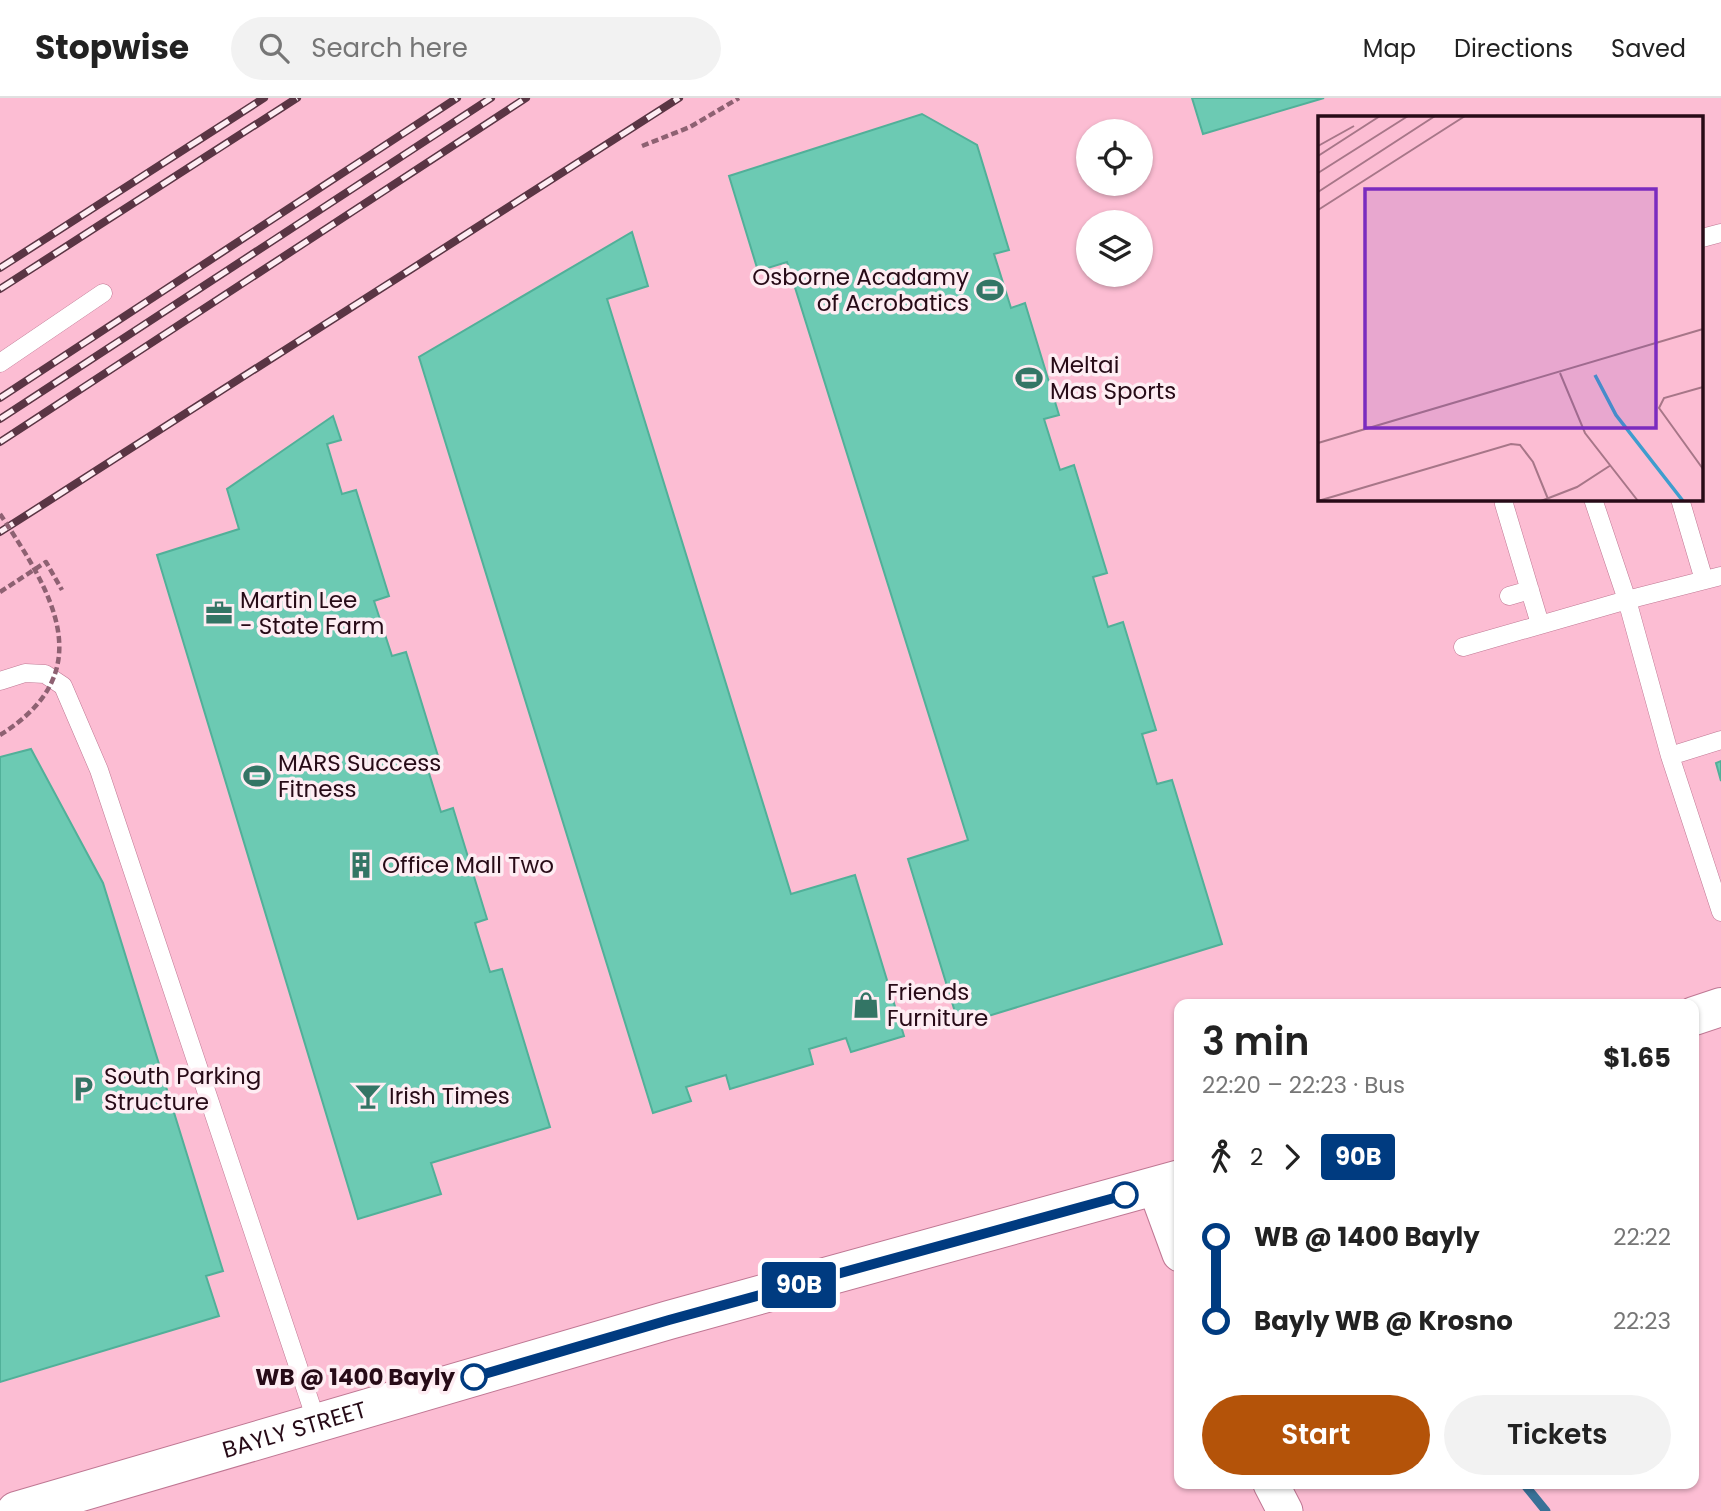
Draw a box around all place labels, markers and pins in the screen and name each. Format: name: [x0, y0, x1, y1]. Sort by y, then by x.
place label: Osborne Acadamy of Acrobatics: [752, 261, 969, 319]
sports icon: Osborne Acadamy of Acrobatics: [975, 275, 1005, 305]
place label: Meltai Mas Sports: [1050, 349, 1176, 407]
sports icon: Meltai Mas Sports: [1014, 363, 1044, 393]
place label: Martin Lee - State Farm: [240, 584, 384, 642]
office icon: Martin Lee - State Farm: [204, 598, 234, 628]
place label: MARS Success Fitness: [278, 747, 441, 805]
sports icon: MARS Success Fitness: [242, 761, 272, 791]
place label: Office Mall Two: [382, 849, 554, 881]
building icon: Office Mall Two: [346, 850, 376, 880]
place label: Friends Furniture: [887, 976, 988, 1034]
shop icon: Friends Furniture: [851, 990, 881, 1020]
place label: South Parking Structure: [104, 1060, 261, 1118]
parking icon: South Parking Structure: [68, 1074, 98, 1104]
place label: Irish Times: [389, 1080, 510, 1112]
bar icon: Irish Times: [353, 1081, 383, 1111]
unlabelled marker: [1112, 1182, 1138, 1208]
place label: WB @ 1400 Bayly: [255, 1361, 455, 1393]
marker: WB @ 1400 Bayly: [461, 1364, 487, 1390]

